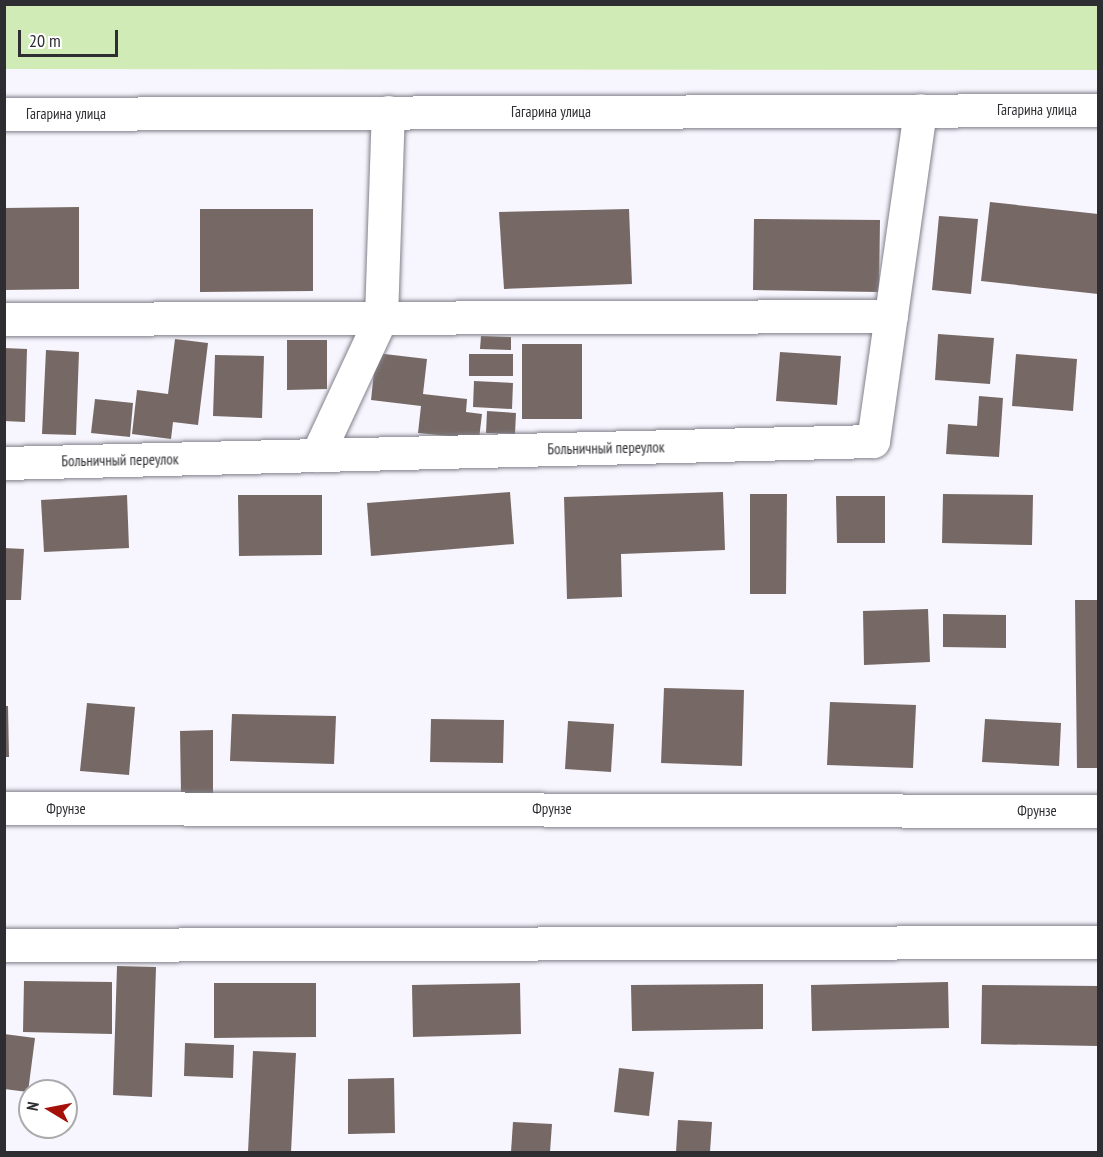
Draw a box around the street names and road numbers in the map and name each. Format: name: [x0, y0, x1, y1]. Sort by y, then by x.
street label: Гагарина улица: [997, 101, 1077, 119]
street label: Гагарина улица: [511, 103, 591, 121]
street label: Гагарина улица: [26, 105, 106, 123]
street label: Больничный переулок: [547, 438, 665, 458]
street label: Больничный переулок: [61, 450, 179, 470]
street label: Фрунзе: [46, 800, 86, 818]
street label: Фрунзе: [532, 800, 572, 818]
street label: Фрунзе: [1017, 802, 1057, 820]

